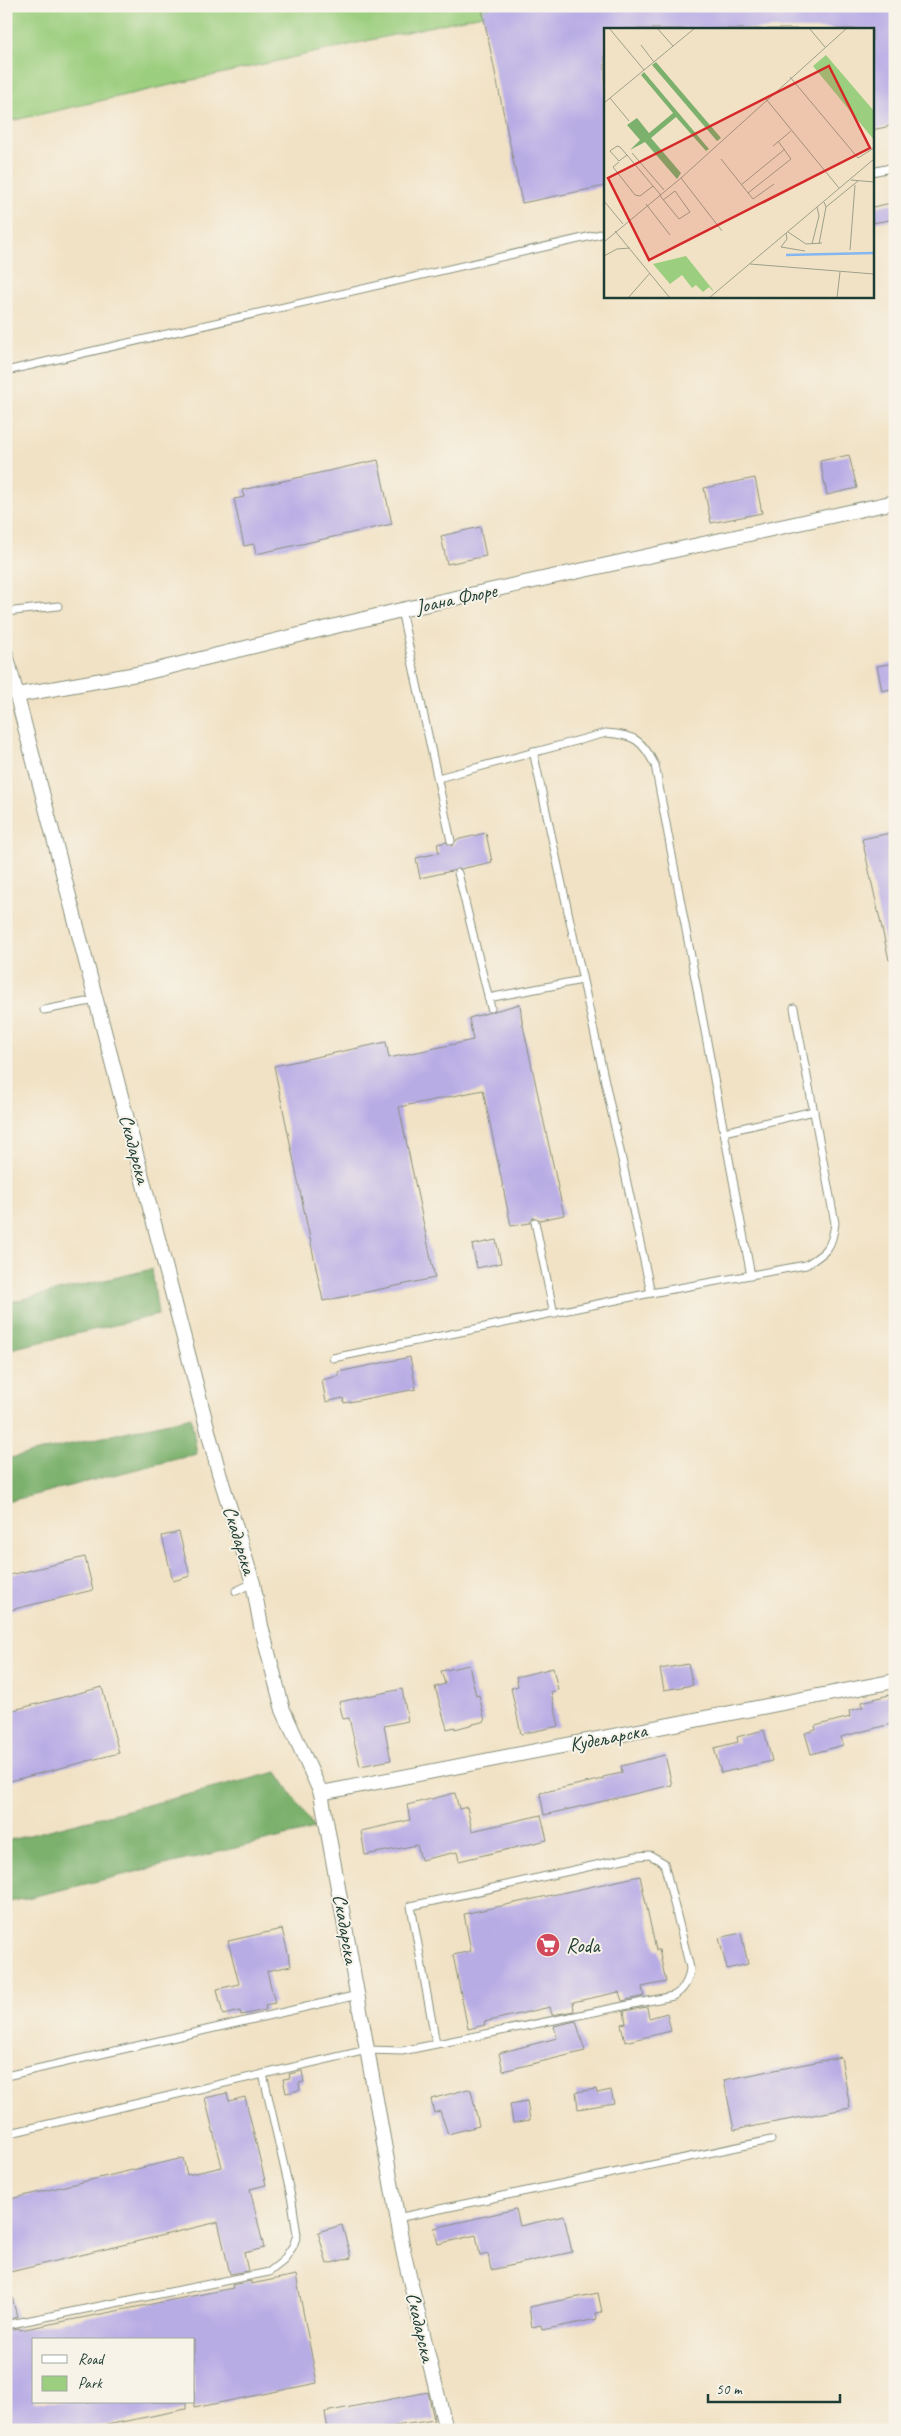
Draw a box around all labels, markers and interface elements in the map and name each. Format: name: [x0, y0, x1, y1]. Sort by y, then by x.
inset map: [604, 28, 874, 298]
street label: Јоана Флоре: [412, 577, 500, 619]
street label: Скадарска: [113, 1112, 156, 1188]
street label: Скадарска: [217, 1503, 262, 1579]
street label: Кудељарска: [567, 1717, 651, 1757]
street label: Скадарска: [327, 1892, 364, 1968]
supermarket icon: Roda: [535, 1932, 561, 1958]
place label: Roda: [566, 1933, 601, 1958]
street label: Скадарска: [400, 2290, 441, 2366]
legend: [32, 2338, 195, 2404]
text: Road: [78, 2350, 105, 2369]
scale bar: [708, 2371, 841, 2403]
text: Park: [78, 2374, 103, 2393]
text: 50 m: [716, 2380, 743, 2399]

